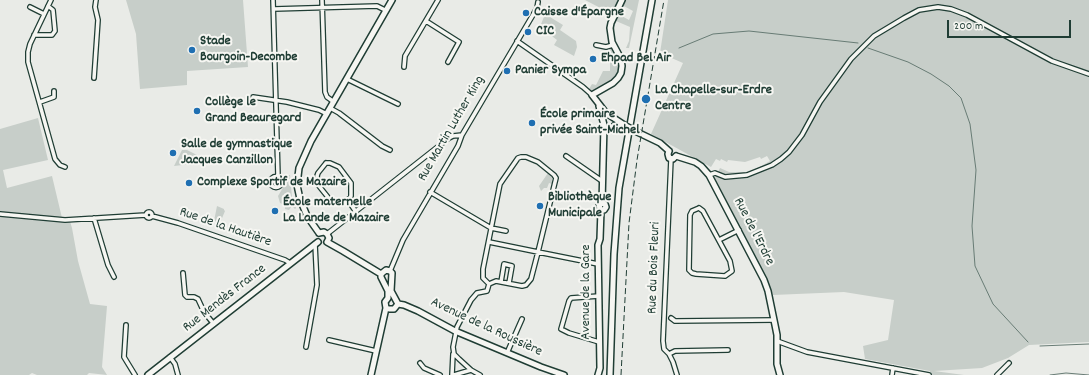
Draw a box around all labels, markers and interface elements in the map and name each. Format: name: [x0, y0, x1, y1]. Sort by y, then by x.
place label: Caisse d'Épargne: [534, 5, 624, 21]
marker: Caisse d'Épargne: [521, 8, 531, 18]
scale bar: [949, 12, 1073, 38]
text: 200 m: [954, 18, 983, 35]
place label: CIC: [536, 24, 554, 40]
marker: CIC: [523, 27, 533, 37]
place label: Stade Bourgoin-Decombe: [200, 34, 297, 66]
marker: Stade Bourgoin-Decombe: [187, 45, 197, 55]
place label: Ehpad Bel Air: [601, 51, 671, 67]
marker: Ehpad Bel Air: [588, 54, 598, 64]
place label: Panier Sympa: [515, 63, 586, 79]
marker: Panier Sympa: [502, 66, 512, 76]
street label: Rue Martin Luther King: [415, 73, 489, 185]
place label: La Chapelle-sur-Erdre Centre: [655, 83, 772, 116]
marker: La Chapelle-sur-Erdre Centre: [640, 93, 652, 105]
place label: Collège le Grand Beauregard: [205, 95, 301, 128]
marker: Collège le Grand Beauregard: [192, 106, 202, 116]
place label: École primaire privée Saint-Michel: [540, 107, 639, 140]
marker: École primaire privée Saint-Michel: [527, 118, 537, 128]
place label: Salle de gymnastique Jacques Canzillon: [181, 137, 292, 170]
marker: Salle de gymnastique Jacques Canzillon: [168, 148, 178, 158]
place label: Complexe Sportif de Mazaire: [197, 175, 347, 191]
marker: Complexe Sportif de Mazaire: [184, 178, 194, 188]
place label: Bibliothèque Municipale: [548, 190, 611, 222]
place label: École maternelle La Lande de Mazaire: [283, 195, 390, 228]
street label: Rue de l'Erdre: [729, 195, 777, 269]
marker: Bibliothèque Municipale: [535, 201, 545, 211]
street label: Rue de la Hautière: [177, 204, 273, 252]
marker: École maternelle La Lande de Mazaire: [270, 206, 280, 216]
street label: Rue du Bois Fleuri: [645, 222, 665, 314]
street label: Avenue de la Gare: [579, 244, 595, 340]
street label: Rue Mendès France: [180, 261, 270, 337]
street label: Avenue de la Roussière: [427, 295, 545, 361]

